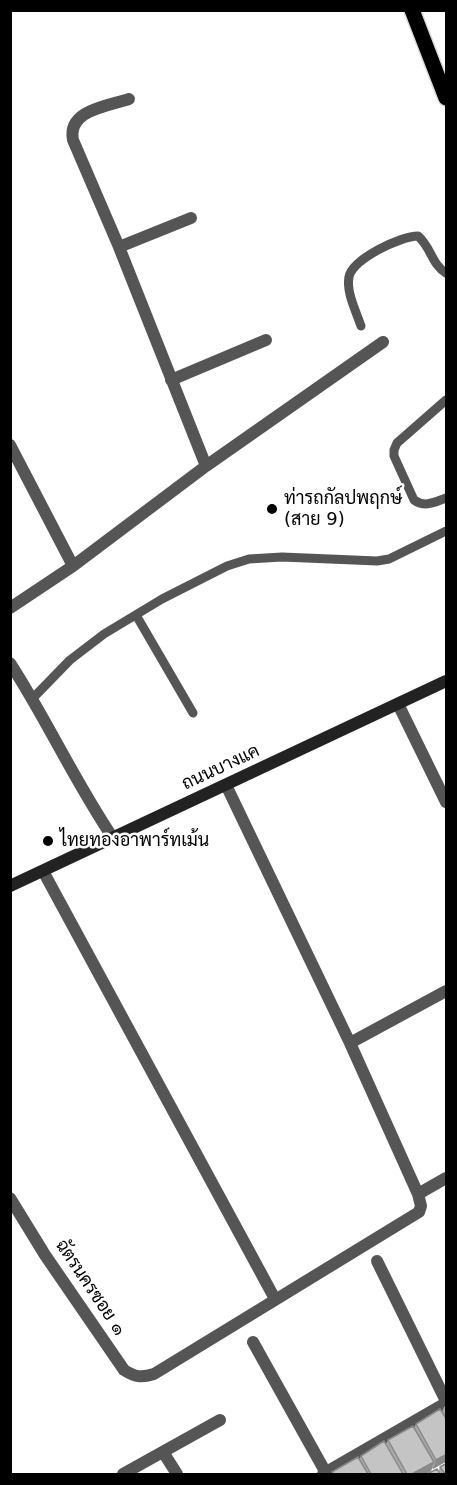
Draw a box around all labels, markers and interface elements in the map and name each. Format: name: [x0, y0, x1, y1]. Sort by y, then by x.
place label: ท่ารถกัลปพฤกษ์ (สาย 9): [284, 488, 402, 530]
marker: ท่ารถกัลปพฤกษ์ (สาย 9): [265, 502, 279, 516]
street label: ถนนบางแค: [179, 741, 263, 795]
place label: ไทยทองอาพาร์ทเม้น: [60, 830, 209, 852]
marker: ไทยทองอาพาร์ทเม้น: [41, 834, 55, 848]
street label: ฉัตรนครซอย ๑: [50, 1236, 130, 1340]

